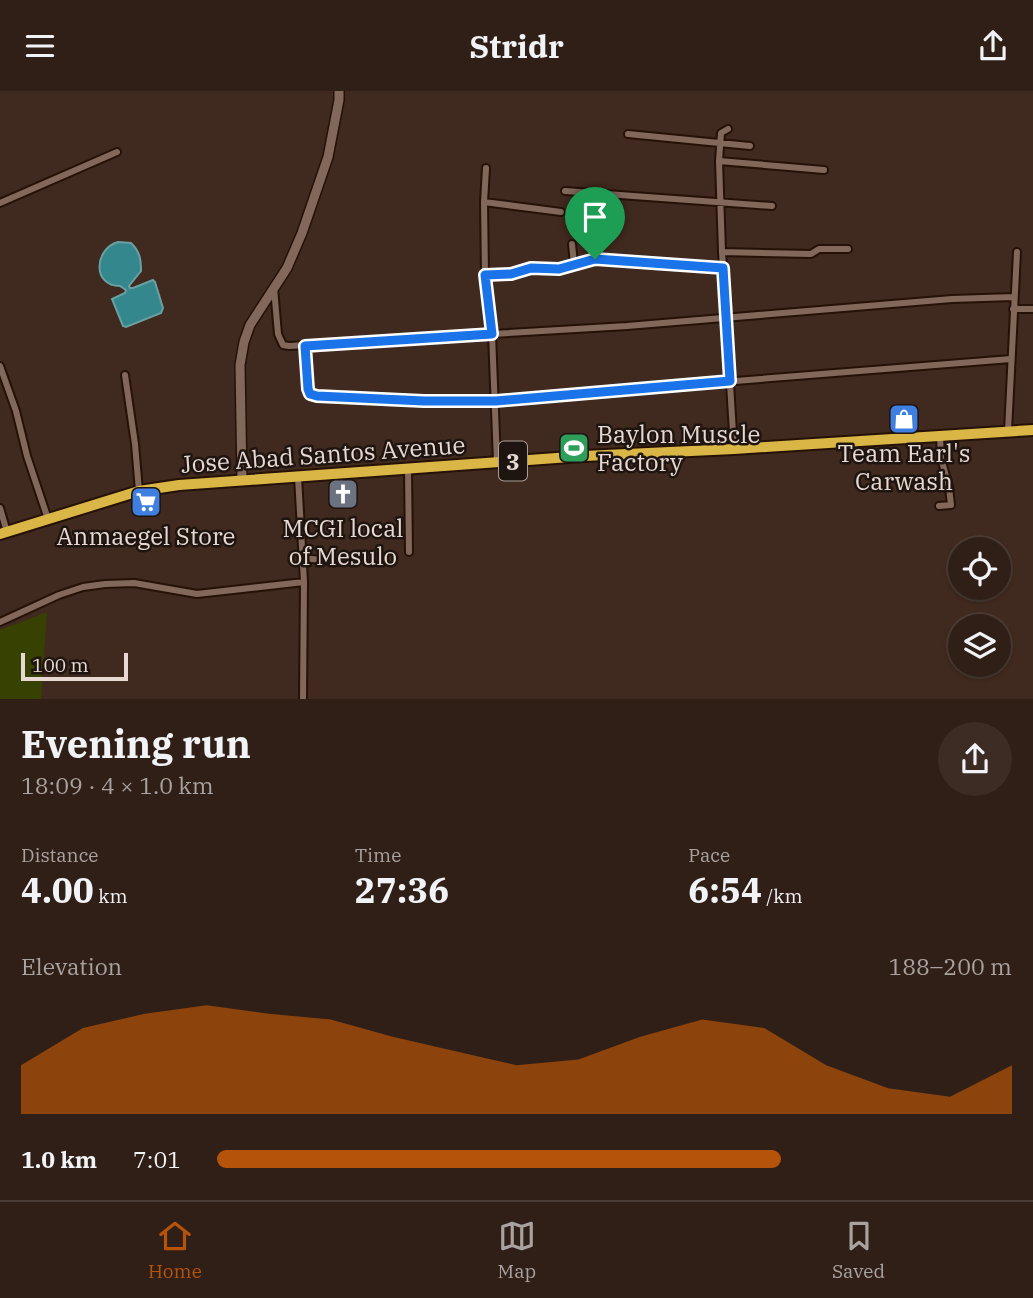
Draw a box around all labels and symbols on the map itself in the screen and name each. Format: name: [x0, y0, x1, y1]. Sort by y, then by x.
pin: [565, 187, 625, 259]
shop icon: Team Earl's Carwash: [887, 402, 921, 436]
place label: Baylon Muscle Factory: [597, 418, 760, 478]
street label: Jose Abad Santos Avenue: [180, 428, 466, 480]
sports icon: Baylon Muscle Factory: [557, 431, 591, 465]
place label: Team Earl's Carwash: [837, 437, 971, 497]
road number: 3: [499, 441, 527, 481]
church icon: MCGI local of Mesulo: [326, 477, 360, 511]
supermarket icon: Anmaegel Store: [129, 485, 163, 519]
place label: MCGI local of Mesulo: [283, 512, 403, 572]
place label: Anmaegel Store: [57, 520, 235, 552]
scale bar: [21, 650, 128, 682]

